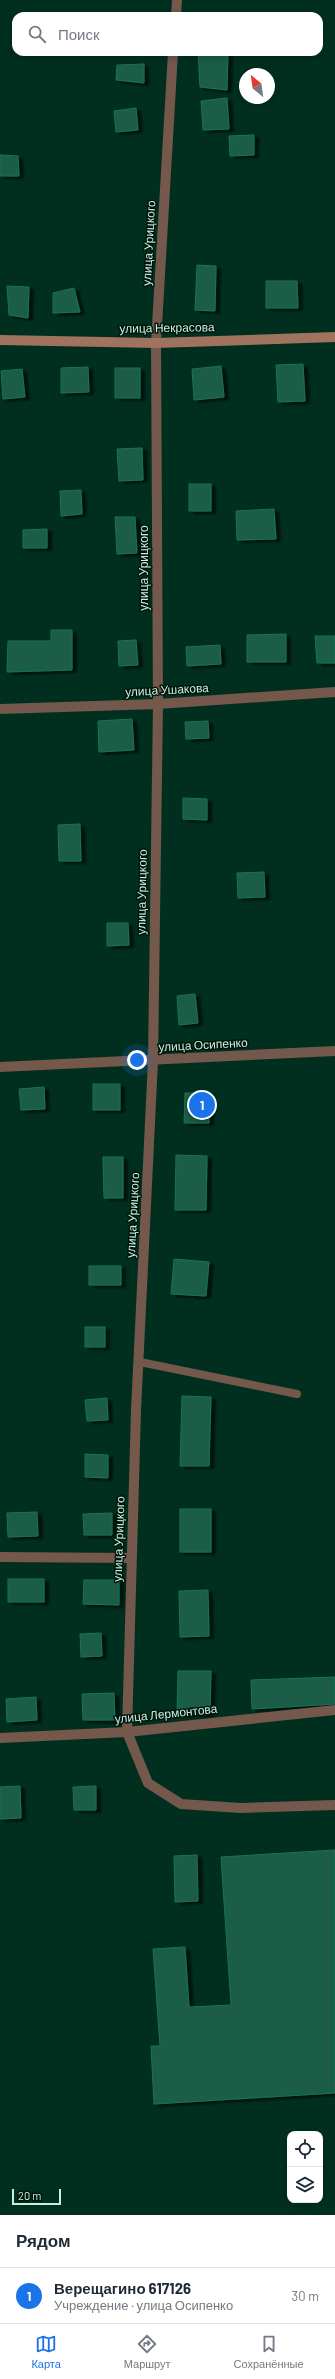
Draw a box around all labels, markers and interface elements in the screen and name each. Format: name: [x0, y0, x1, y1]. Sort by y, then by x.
search box: [12, 12, 323, 56]
icon: search: [26, 23, 48, 45]
text: Поиск: [58, 25, 100, 43]
north arrow: [239, 68, 275, 104]
street label: улица Урицкого: [139, 200, 158, 286]
street label: улица Некрасова: [119, 319, 215, 336]
street label: улица Урицкого: [136, 525, 151, 611]
street label: улица Ушакова: [125, 680, 210, 699]
street label: улица Урицкого: [133, 849, 150, 935]
street label: улица Осипенко: [158, 1035, 248, 1054]
your location: [127, 1050, 147, 1070]
pin: 1: [189, 1090, 215, 1120]
street label: улица Урицкого: [123, 1172, 142, 1258]
street label: улица Урицкого: [110, 1496, 128, 1582]
street label: улица Лермонтова: [114, 1701, 218, 1726]
map controls: [287, 2131, 323, 2203]
button: locate: [287, 2131, 323, 2167]
button: layers: [287, 2167, 323, 2203]
scale bar: [12, 2187, 61, 2206]
text: 20 m: [18, 2189, 41, 2202]
text: Рядом: [16, 2230, 71, 2250]
text: Верещагино 617126: [54, 2279, 191, 2297]
text: 1: [27, 2288, 31, 2304]
text: 30 m: [292, 2288, 319, 2304]
text: Учреждение · улица Осипенко: [54, 2297, 233, 2313]
tab: Карта: [31, 2333, 61, 2370]
tab: Маршрут: [124, 2333, 171, 2370]
tab: Сохранённые: [234, 2333, 304, 2370]

